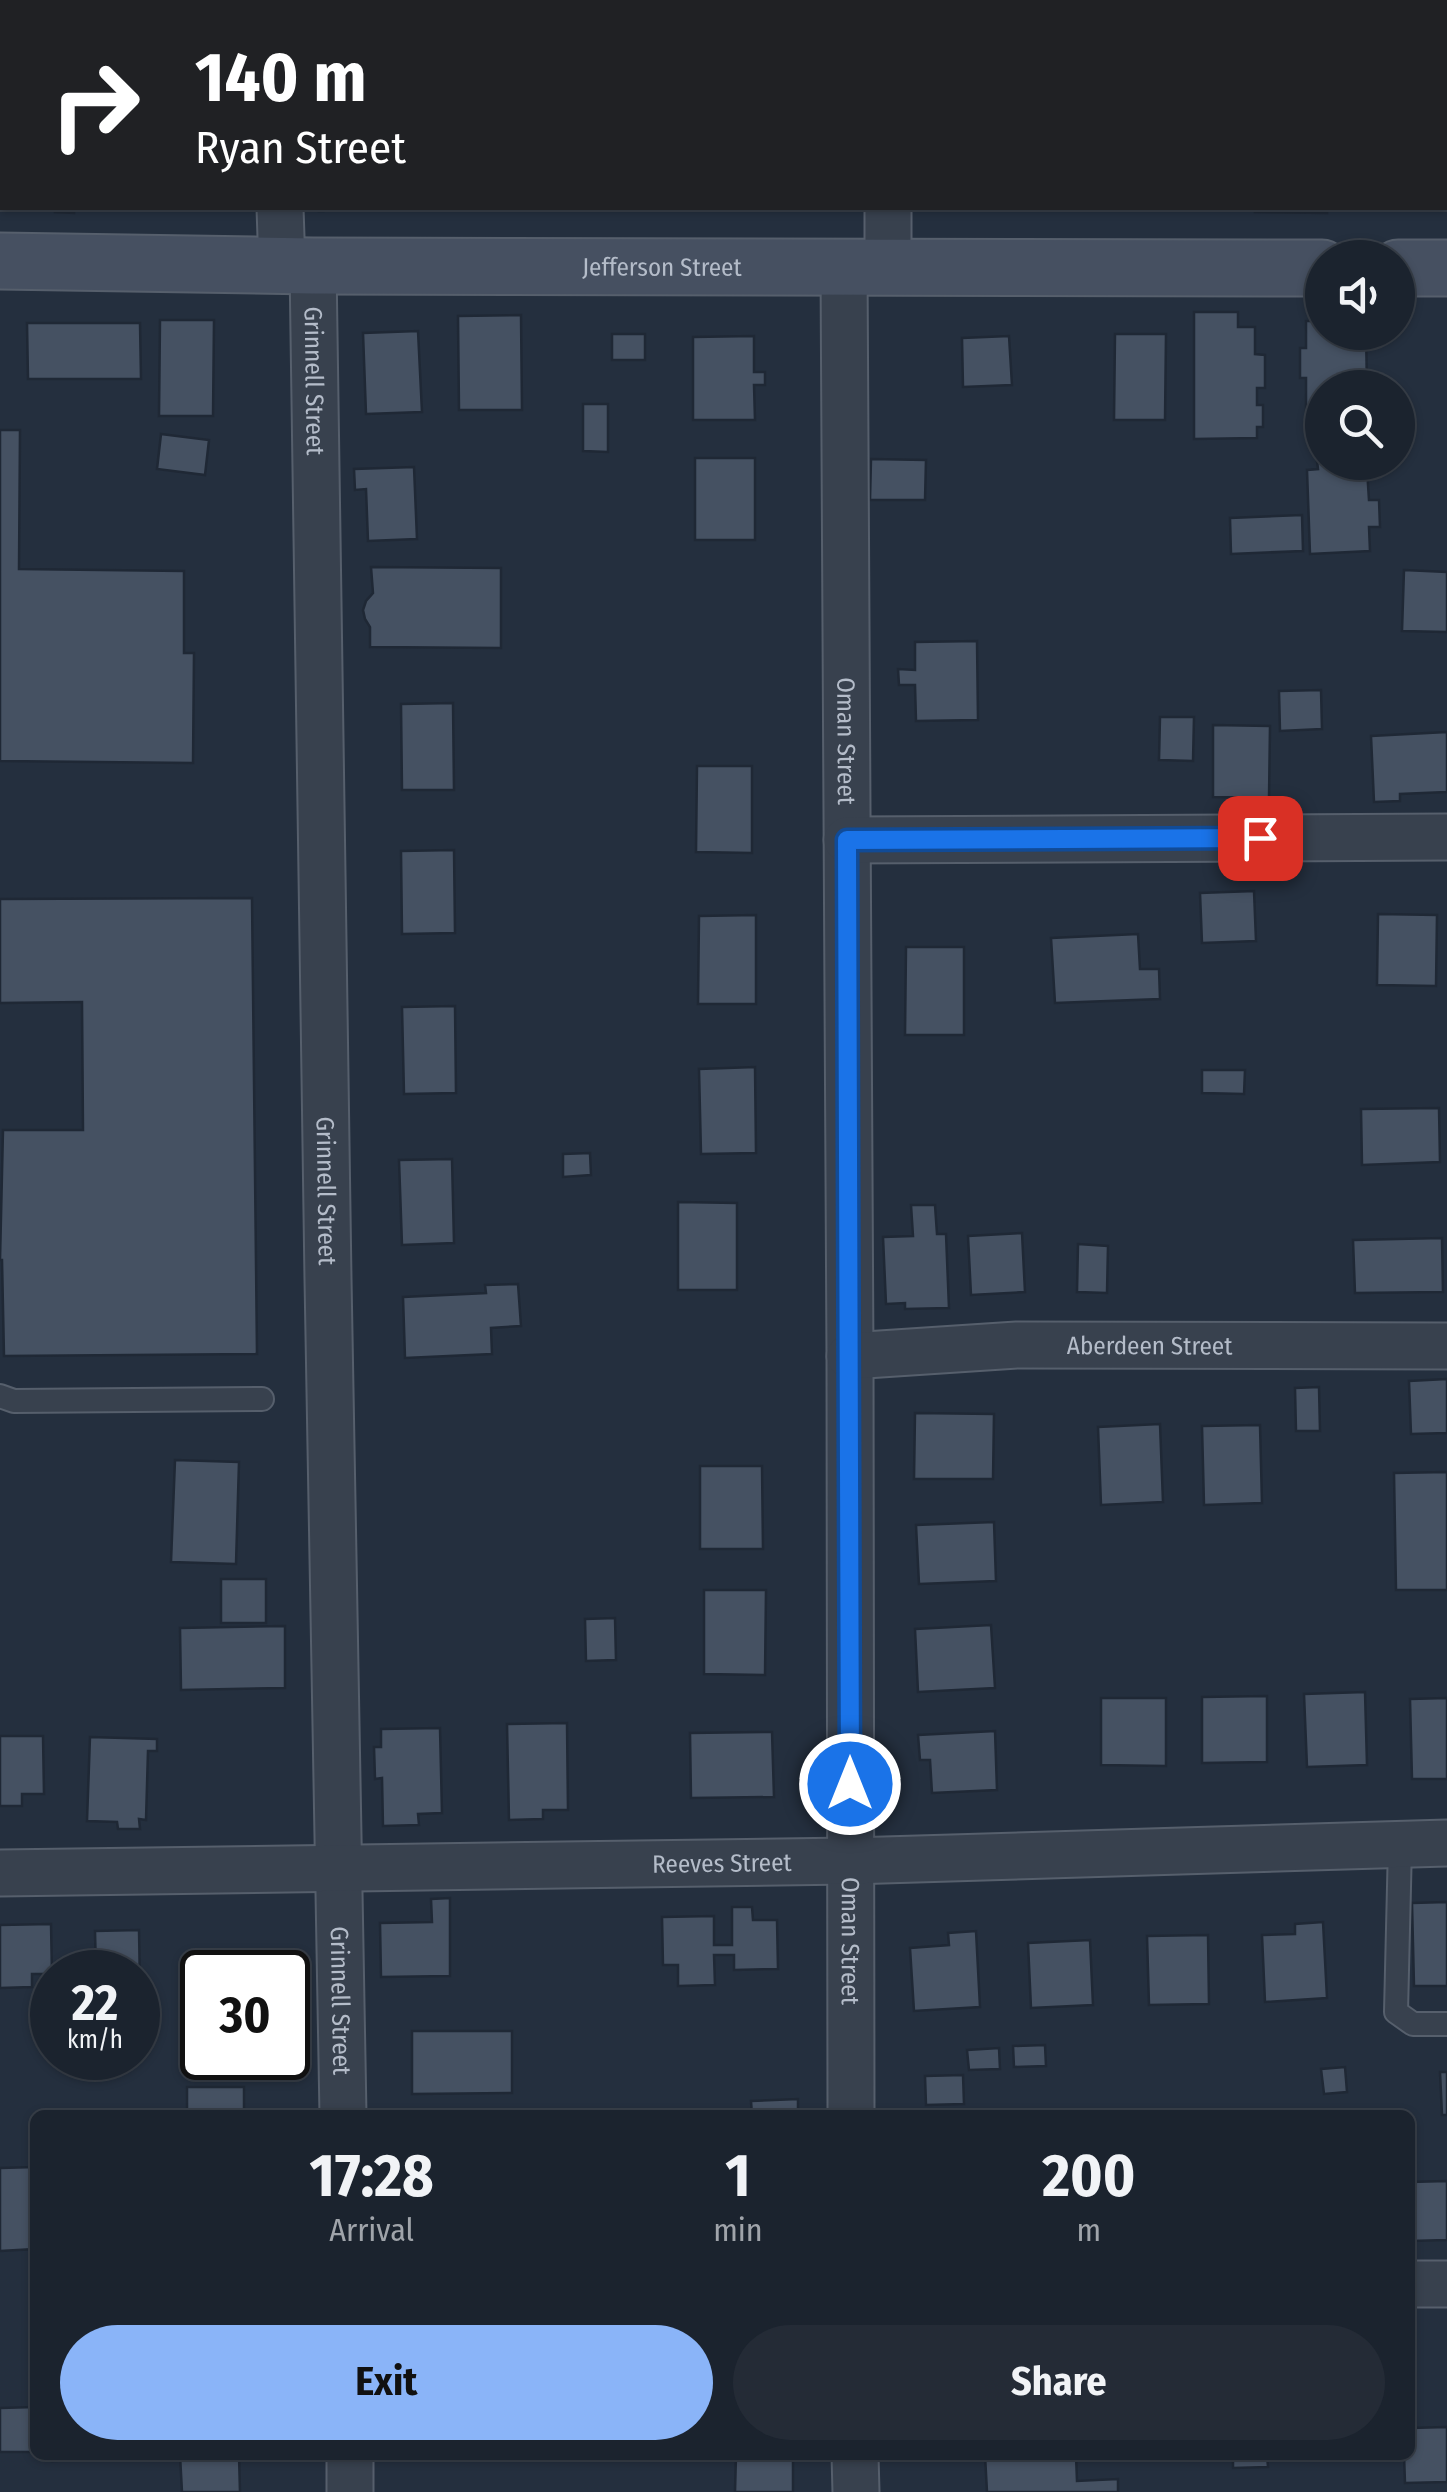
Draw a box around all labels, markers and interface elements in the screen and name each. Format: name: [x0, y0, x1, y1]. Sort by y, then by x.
text: 140 m: [195, 36, 367, 120]
icon: right: [30, 40, 160, 170]
text: Ryan Street: [195, 121, 406, 175]
map controls: [1305, 240, 1415, 480]
button: sound: [1305, 240, 1415, 350]
street label: Jefferson Street: [582, 253, 743, 283]
street label: Grinnell Street: [298, 306, 330, 456]
button: search: [1305, 370, 1415, 480]
street label: Oman Street: [830, 677, 861, 806]
pin: [1218, 796, 1303, 881]
icon: arrive: [1233, 811, 1288, 866]
street label: Grinnell Street: [310, 1116, 342, 1266]
street label: Aberdeen Street: [1067, 1331, 1233, 1362]
position arrow: [798, 1732, 902, 1836]
street label: Reeves Street: [652, 1848, 793, 1880]
street label: Oman Street: [835, 1877, 865, 2006]
street label: Grinnell Street: [324, 1926, 356, 2076]
speed limit sign: 30: [180, 1950, 310, 2080]
text: 22: [72, 1973, 118, 2033]
text: km/h: [67, 2025, 123, 2055]
text: 17:28: [310, 2140, 434, 2212]
text: 1: [725, 2140, 751, 2212]
text: 200: [1042, 2140, 1136, 2212]
text: Arrival: [329, 2211, 414, 2249]
text: min: [713, 2211, 763, 2249]
text: m: [1077, 2211, 1101, 2249]
button: Exit: [60, 2325, 713, 2440]
button: Share: [733, 2325, 1385, 2440]

